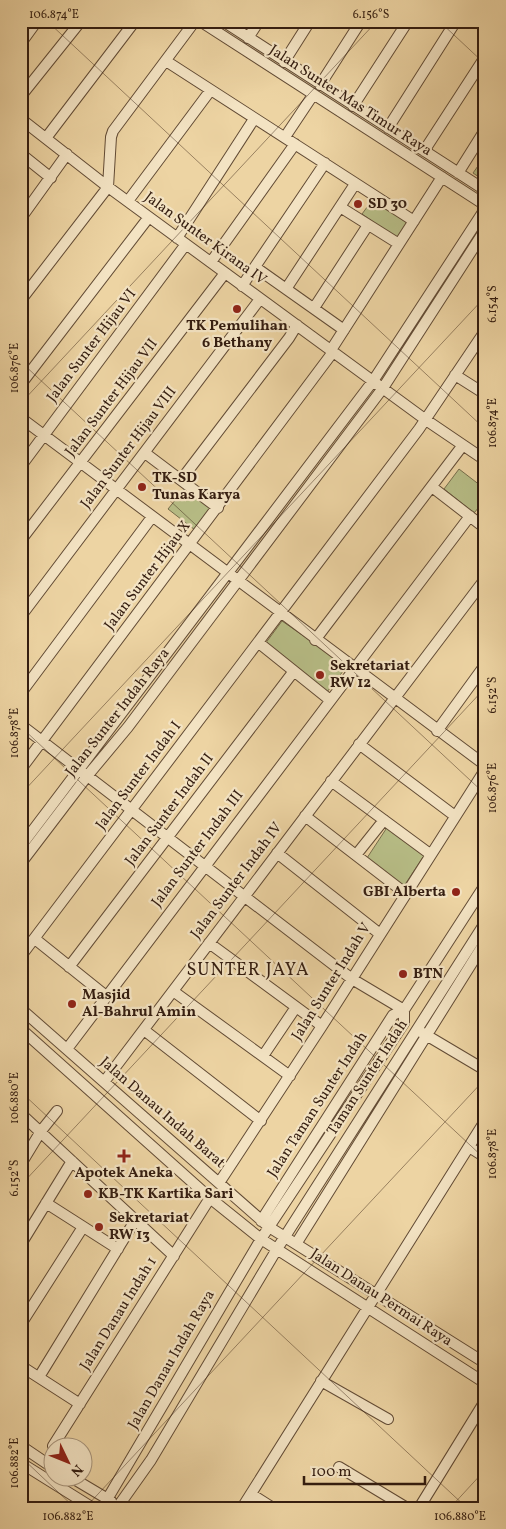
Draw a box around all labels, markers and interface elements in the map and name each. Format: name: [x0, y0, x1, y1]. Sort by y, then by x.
text: 106.874°E: [29, 7, 79, 23]
text: 6.156°S: [353, 7, 389, 23]
street label: Jalan Sunter Mas Timur Raya: [264, 40, 436, 162]
street label: Jalan Sunter Kirana IV: [139, 187, 271, 291]
place label: SD 30: [368, 194, 407, 215]
marker: SD 30: [352, 198, 364, 210]
street label: Jalan Sunter Hijau VI: [42, 285, 142, 407]
text: 6.154°S: [485, 285, 501, 323]
marker: TK Pemulihan 6 Bethany: [231, 303, 243, 315]
place label: TK Pemulihan 6 Bethany: [186, 316, 288, 354]
street label: Jalan Sunter Hijau VII: [61, 335, 163, 461]
text: 106.876°E: [7, 343, 23, 393]
street label: Jalan Sunter Hijau VIII: [76, 383, 182, 513]
text: 106.874°E: [485, 398, 501, 448]
place label: TK-SD Tunas Karya: [152, 468, 240, 506]
marker: TK-SD Tunas Karya: [136, 481, 148, 493]
street label: Jalan Sunter Hijau X: [100, 517, 196, 635]
street label: Jalan Sunter Indah Raya: [61, 644, 175, 782]
place label: Sekretariat RW 12: [330, 656, 410, 694]
marker: Sekretariat RW 12: [314, 669, 326, 681]
text: 6.152°S: [485, 677, 501, 713]
text: 106.878°E: [7, 708, 23, 758]
street label: Jalan Sunter Indah I: [91, 717, 187, 835]
street label: Jalan Sunter Indah II: [121, 749, 219, 871]
text: 106.876°E: [485, 763, 501, 813]
street label: Jalan Sunter Indah III: [147, 786, 249, 912]
street label: Jalan Sunter Indah IV: [186, 818, 288, 944]
place label: GBI Alberta: [363, 882, 446, 903]
marker: GBI Alberta: [450, 886, 462, 898]
street label: Jalan Sunter Indah V: [287, 919, 377, 1045]
district label: SUNTER JAYA: [186, 958, 310, 983]
place label: BTN: [413, 964, 443, 985]
marker: BTN: [397, 968, 409, 980]
place label: Masjid Al-Bahrul Amin: [82, 985, 196, 1023]
marker: Masjid Al-Bahrul Amin: [66, 998, 78, 1010]
street label: Taman Sunter Indah: [323, 1016, 413, 1140]
street label: Jalan Taman Sunter Indah: [263, 1028, 373, 1182]
street label: Jalan Danau Indah Barat: [95, 1052, 229, 1174]
text: 106.880°E: [7, 1072, 23, 1124]
text: 106.878°E: [485, 1129, 501, 1179]
marker: Apotek Aneka: [118, 1150, 130, 1162]
text: 6.152°S: [7, 1160, 23, 1196]
place label: Apotek Aneka: [75, 1163, 173, 1184]
place label: KB-TK Kartika Sari: [98, 1184, 234, 1205]
marker: KB-TK Kartika Sari: [82, 1188, 94, 1200]
place label: Sekretariat RW 13: [109, 1208, 189, 1246]
marker: Sekretariat RW 13: [93, 1221, 105, 1233]
street label: Jalan Danau Permai Raya: [306, 1244, 456, 1352]
street label: Jalan Danau Indah 1: [75, 1253, 163, 1375]
street label: Jalan Danau Indah Raya: [124, 1286, 220, 1434]
north arrow: [42, 1436, 92, 1486]
text: 106.882°E: [7, 1437, 23, 1489]
scale bar: [304, 1454, 425, 1486]
text: N: [66, 1460, 87, 1480]
text: 100 m: [311, 1462, 351, 1483]
text: 106.882°E: [42, 1509, 94, 1525]
text: 106.880°E: [434, 1509, 486, 1525]

